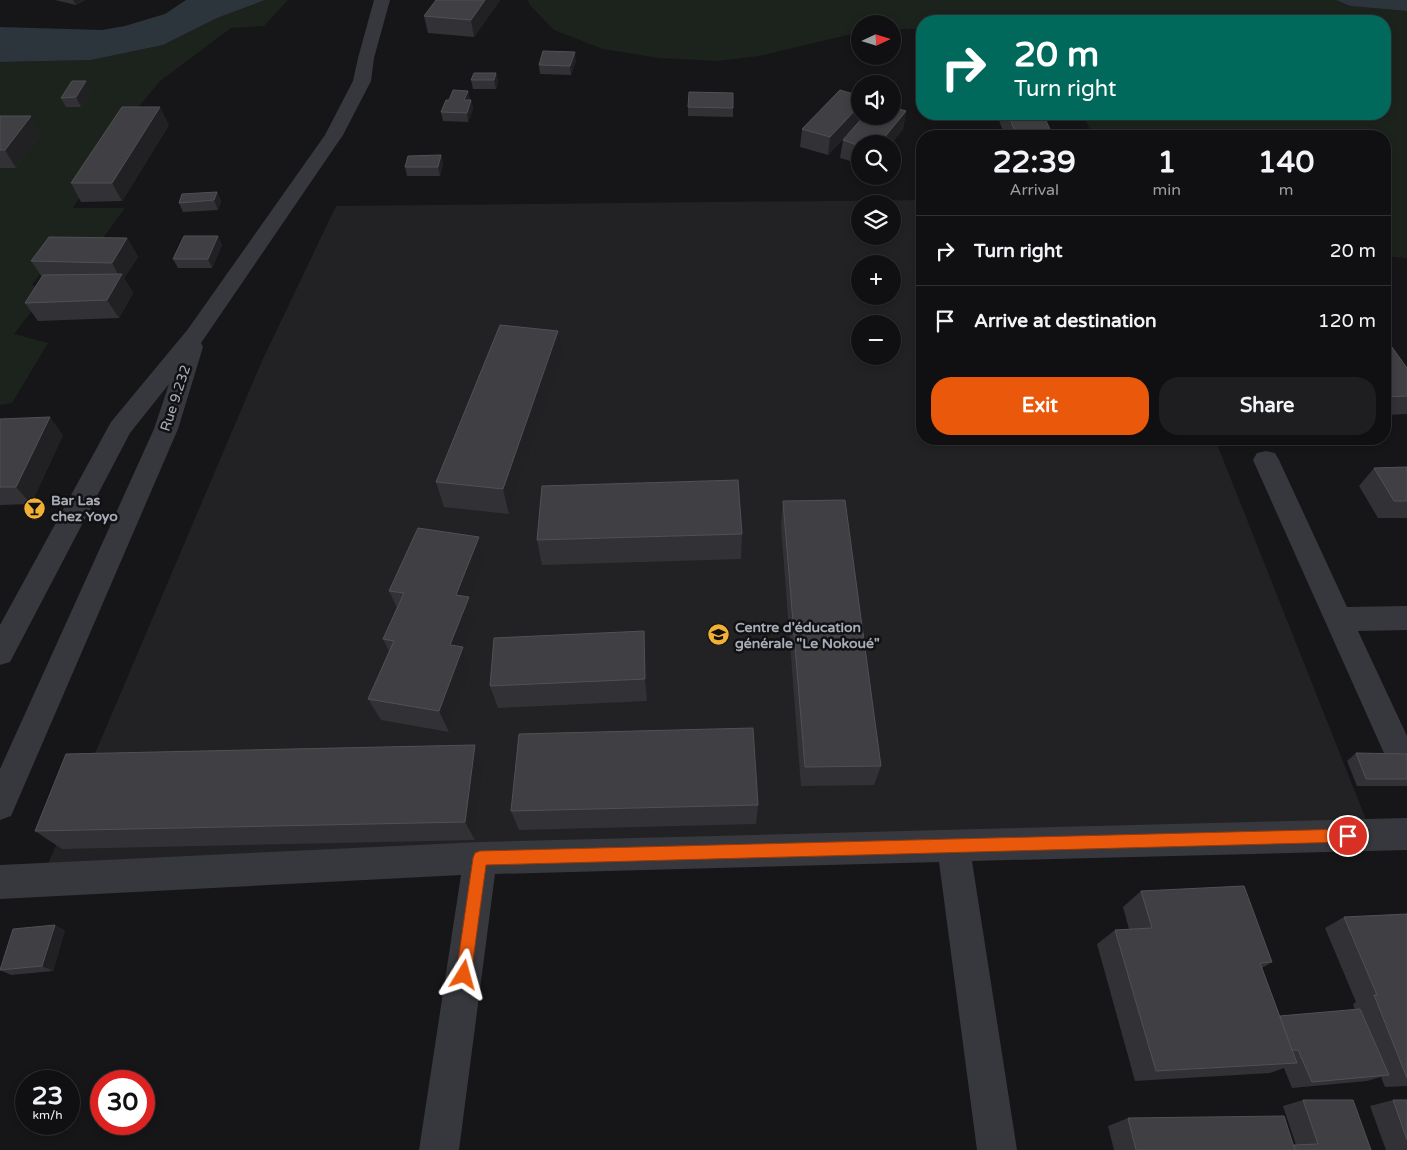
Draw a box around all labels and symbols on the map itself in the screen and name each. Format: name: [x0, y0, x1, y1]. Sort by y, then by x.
north arrow: [851, 15, 901, 65]
street label: Rue 9.232: [157, 363, 194, 434]
place label: Bar Las chez Yoyo: [51, 492, 118, 525]
bar icon: Bar Las chez Yoyo: [23, 496, 47, 520]
place label: Centre d'éducation générale "Le Nokoué": [735, 619, 880, 652]
school or university icon: Centre d'éducation générale "Le Nokoué": [707, 623, 731, 647]
pin: [1327, 815, 1369, 857]
position arrow: [437, 948, 489, 1000]
speed limit sign: 30: [90, 1070, 155, 1135]

